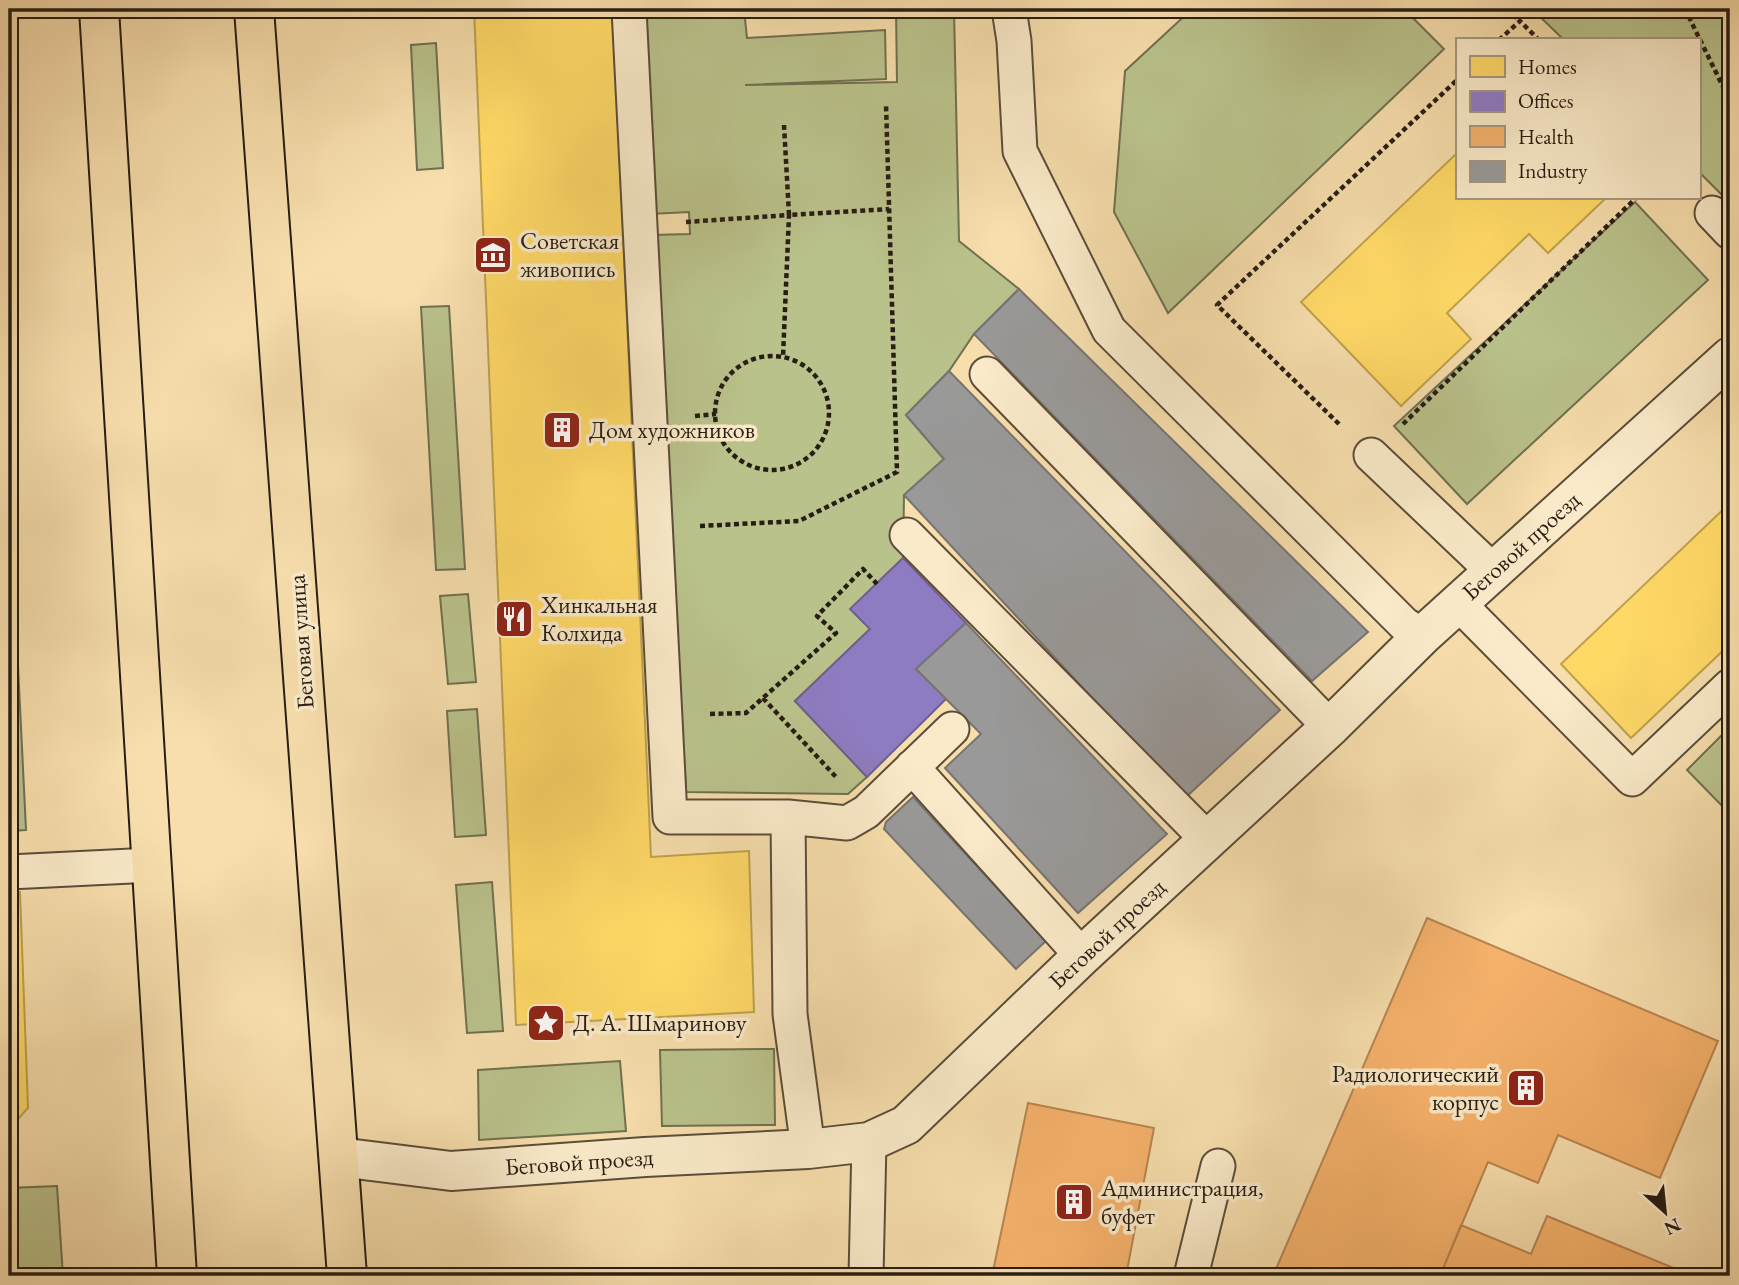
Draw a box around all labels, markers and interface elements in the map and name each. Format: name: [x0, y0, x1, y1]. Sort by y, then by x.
legend: [1456, 38, 1700, 200]
text: Homes: [1518, 53, 1577, 80]
text: Offices: [1518, 87, 1574, 114]
text: Health: [1518, 123, 1574, 150]
text: Industry: [1518, 157, 1588, 184]
place label: Советская живопись: [520, 225, 619, 284]
museum icon: Советская живопись: [472, 234, 514, 276]
building icon: Дом художников: [541, 409, 583, 451]
place label: Дом художников: [589, 414, 755, 445]
street label: Беговой проезд: [1455, 484, 1586, 607]
street label: Беговая улица: [280, 573, 321, 711]
place label: Хинкальная Колхида: [540, 589, 658, 648]
restaurant icon: Хинкальная Колхида: [493, 598, 535, 640]
street label: Беговой проезд: [1042, 871, 1172, 996]
place icon: Д. А. Шмаринову: [525, 1002, 567, 1044]
place label: Д. А. Шмаринову: [573, 1007, 747, 1038]
place label: Радиологический корпус: [1332, 1058, 1499, 1117]
building icon: Радиологический корпус: [1505, 1067, 1547, 1109]
street label: Беговой проезд: [504, 1141, 654, 1182]
place label: Администрация, буфет: [1100, 1172, 1264, 1231]
north arrow: [1630, 1176, 1700, 1246]
building icon: Администрация, буфет: [1053, 1181, 1095, 1223]
text: N: [1659, 1212, 1685, 1242]

